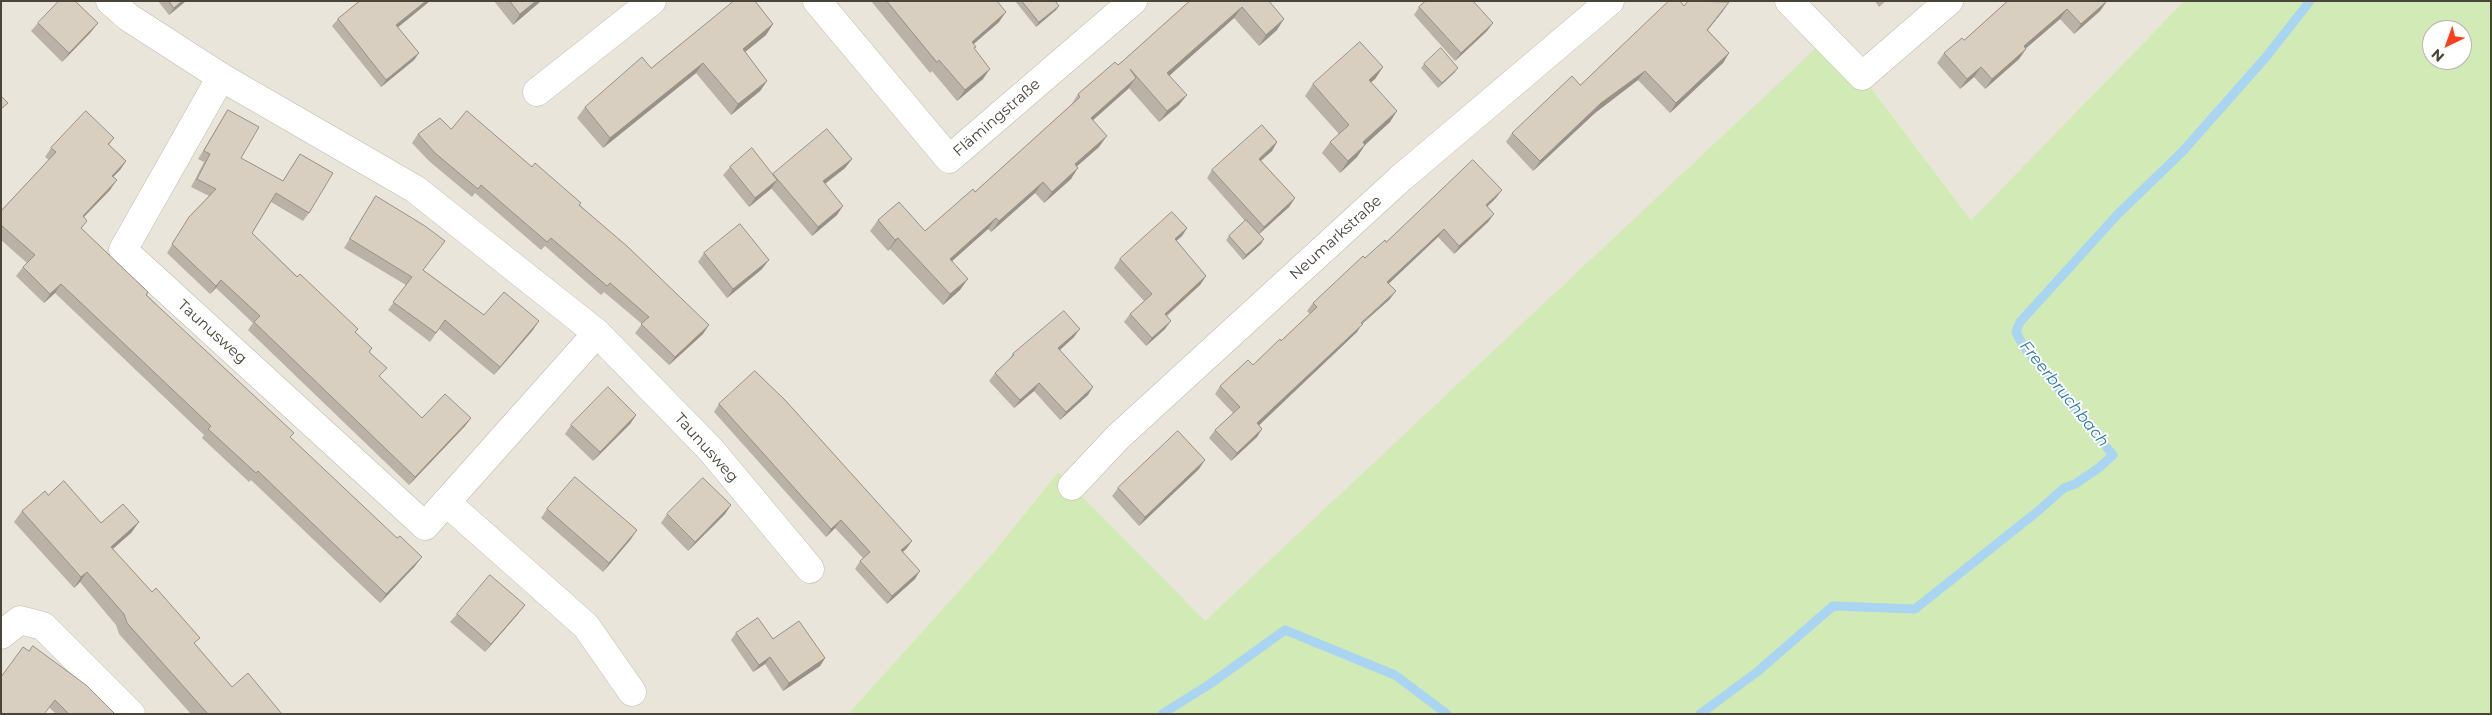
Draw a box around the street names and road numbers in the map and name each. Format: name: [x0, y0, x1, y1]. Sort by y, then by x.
street label: Flämingstraße: [950, 75, 1044, 161]
street label: Neumarkstraße: [1286, 192, 1386, 284]
street label: Taunusweg: [174, 296, 250, 368]
street label: Taunusweg: [670, 410, 742, 486]

